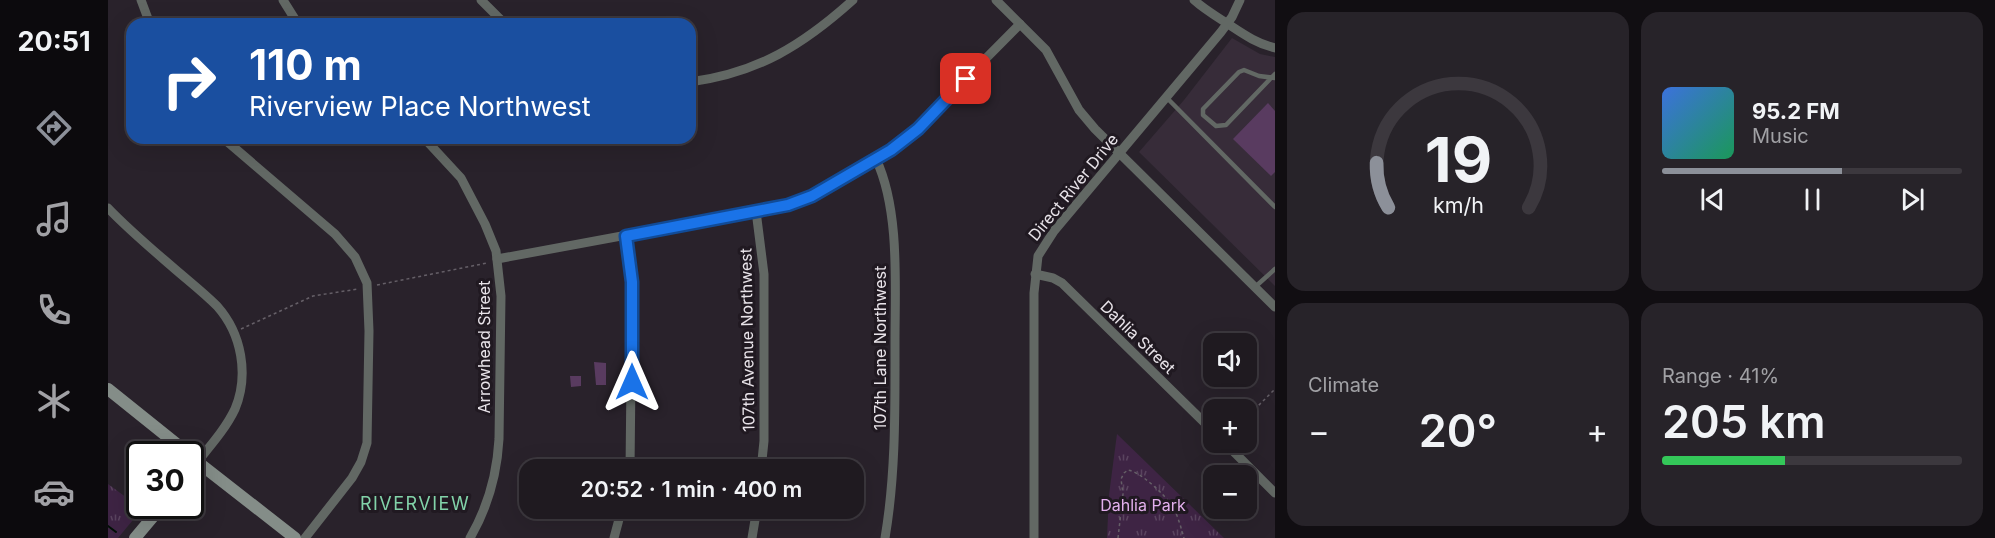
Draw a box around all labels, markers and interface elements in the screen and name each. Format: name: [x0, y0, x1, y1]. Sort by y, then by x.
text: 20:51: [17, 25, 91, 58]
text: 110 m: [249, 39, 362, 90]
icon: right: [150, 42, 228, 120]
pin: [940, 53, 991, 104]
icon: arrive: [949, 62, 982, 95]
text: Riverview Place Northwest: [249, 90, 591, 123]
text: 95.2 FM: [1752, 98, 1840, 124]
icon: directions: [33, 107, 75, 149]
text: 19: [1424, 123, 1492, 198]
text: Music: [1752, 124, 1809, 148]
street label: Direct River Drive: [1024, 129, 1122, 245]
icon: previous: [1696, 183, 1729, 216]
icon: pause: [1796, 183, 1829, 216]
icon: next: [1896, 183, 1929, 216]
text: km/h: [1433, 193, 1483, 219]
icon: music: [33, 198, 75, 240]
street label: 107th Avenue Northwest: [735, 248, 759, 432]
street label: 107th Lane Northwest: [870, 266, 890, 430]
street label: Arrowhead Street: [474, 281, 494, 413]
icon: phone: [33, 289, 75, 331]
street label: Dahlia Street: [1096, 296, 1180, 378]
map controls: [1203, 333, 1257, 519]
button: sound: [1203, 333, 1257, 387]
position arrow: [600, 350, 664, 414]
text: Range · 41%: [1662, 364, 1779, 388]
text: Climate: [1308, 373, 1379, 397]
icon: climate: [33, 380, 75, 422]
text: 205 km: [1662, 394, 1826, 449]
button: +: [1203, 399, 1257, 453]
text: 20°: [1419, 403, 1497, 458]
text: −: [1308, 411, 1330, 451]
text: +: [1586, 411, 1608, 451]
speed limit sign: 30: [126, 441, 204, 519]
button: −: [1203, 465, 1257, 519]
icon: car: [33, 471, 75, 513]
text: 20:52 · 1 min · 400 m: [581, 476, 802, 502]
district label: RIVERVIEW: [360, 493, 470, 514]
park label: Dahlia Park: [1100, 495, 1186, 515]

